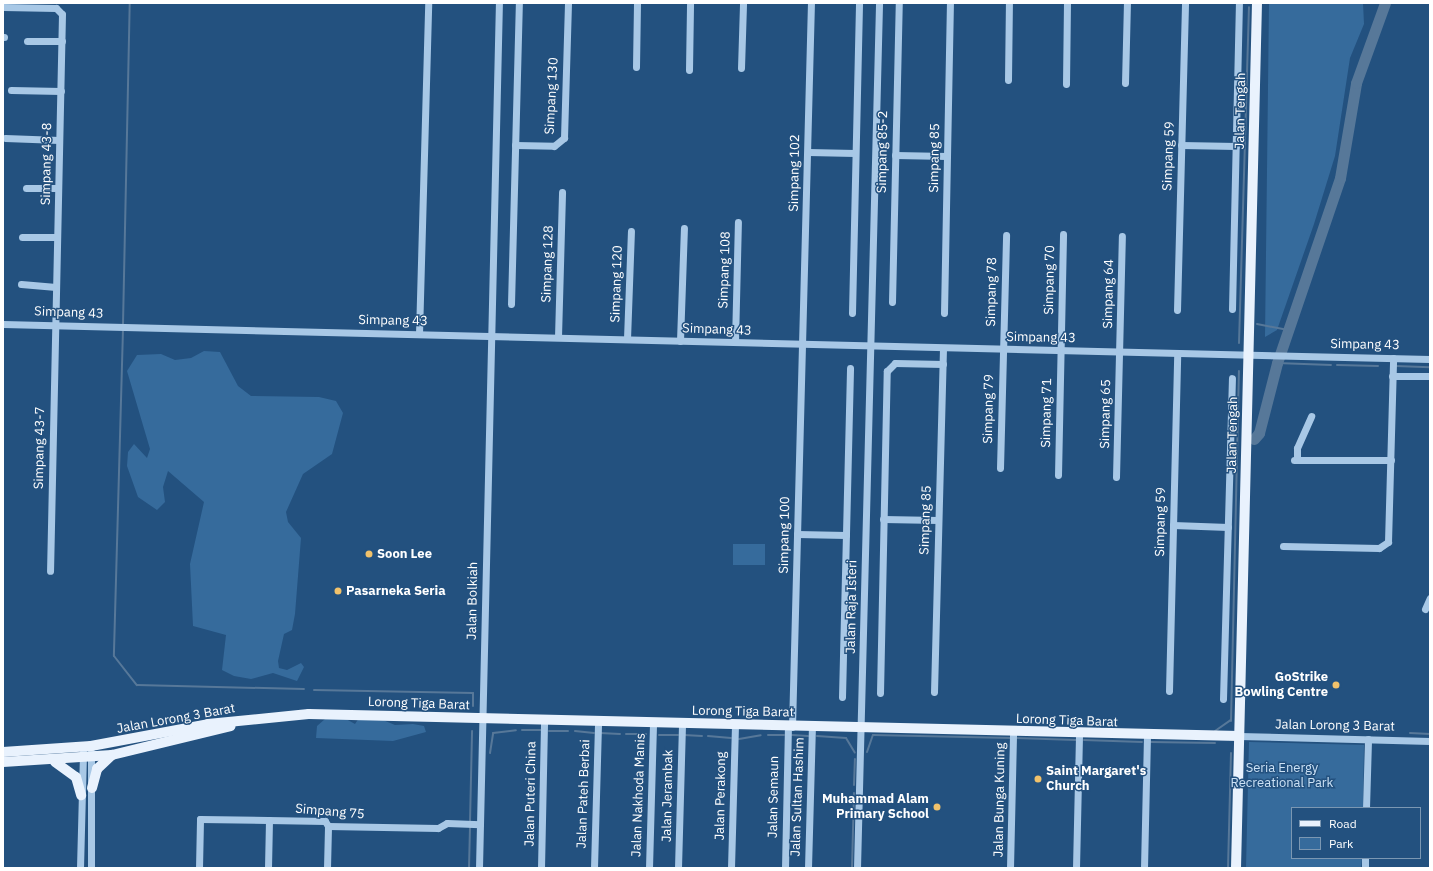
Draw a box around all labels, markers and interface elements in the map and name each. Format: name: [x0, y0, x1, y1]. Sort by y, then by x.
street label: Simpang 130: [542, 57, 562, 135]
street label: Jalan Tengah: [1233, 72, 1249, 150]
street label: Simpang 85-2: [874, 111, 892, 193]
street label: Simpang 59: [1160, 121, 1178, 191]
street label: Simpang 43-8: [38, 123, 56, 205]
street label: Simpang 85: [927, 123, 943, 193]
street label: Simpang 102: [787, 134, 803, 212]
street label: Simpang 128: [539, 225, 557, 303]
street label: Simpang 108: [716, 231, 734, 309]
street label: Simpang 120: [608, 245, 626, 323]
street label: Simpang 70: [1042, 245, 1058, 315]
street label: Simpang 78: [984, 257, 1000, 327]
street label: Simpang 64: [1101, 259, 1117, 329]
street label: Simpang 43: [34, 304, 104, 322]
street label: Simpang 43: [358, 313, 428, 329]
street label: Simpang 43: [682, 321, 752, 339]
street label: Simpang 43: [1006, 330, 1076, 346]
street label: Simpang 43: [1330, 337, 1400, 353]
street label: Simpang 79: [981, 374, 997, 444]
street label: Simpang 71: [1039, 378, 1055, 448]
street label: Simpang 65: [1098, 379, 1114, 449]
street label: Jalan Tengah: [1225, 396, 1241, 474]
street label: Simpang 43-7: [31, 407, 49, 489]
street label: Simpang 85: [917, 485, 935, 555]
street label: Simpang 59: [1153, 487, 1169, 557]
street label: Simpang 100: [777, 496, 793, 574]
place label: Soon Lee: [377, 546, 432, 562]
marker: Soon Lee: [364, 549, 374, 559]
street label: Jalan Raja Isteri: [843, 560, 861, 654]
street label: Jalan Bolkiah: [465, 562, 481, 640]
place label: Pasarneka Seria: [346, 583, 446, 599]
marker: Pasarneka Seria: [333, 586, 343, 596]
place label: GoStrike Bowling Centre: [1235, 670, 1328, 701]
marker: GoStrike Bowling Centre: [1331, 680, 1341, 690]
street label: Lorong Tiga Barat: [368, 694, 470, 714]
street label: Jalan Lorong 3 Barat: [116, 701, 236, 737]
street label: Lorong Tiga Barat: [692, 703, 794, 721]
street label: Lorong Tiga Barat: [1016, 711, 1118, 731]
street label: Jalan Lorong 3 Barat: [1275, 717, 1395, 735]
street label: Jalan Nakhoda Manis: [629, 733, 649, 857]
street label: Jalan Sultan Hashim: [788, 737, 808, 857]
street label: Jalan Pateh Berbai: [574, 739, 594, 849]
street label: Jalan Puteri China: [522, 741, 540, 847]
street label: Jalan Bunga Kuning: [991, 742, 1009, 858]
street label: Jalan Jerambak: [659, 750, 677, 842]
street label: Jalan Perakong: [712, 751, 730, 841]
street label: Jalan Semaun: [765, 756, 783, 838]
park label: Seria Energy Recreational Park: [1231, 761, 1333, 792]
place label: Saint Margaret's Church: [1046, 764, 1146, 795]
marker: Saint Margaret's Church: [1033, 774, 1043, 784]
place label: Muhammad Alam Primary School: [822, 792, 929, 823]
street label: Simpang 75: [295, 801, 365, 823]
marker: Muhammad Alam Primary School: [932, 802, 942, 812]
legend: [1291, 807, 1421, 859]
text: Road: [1329, 816, 1357, 831]
text: Park: [1329, 836, 1353, 851]

